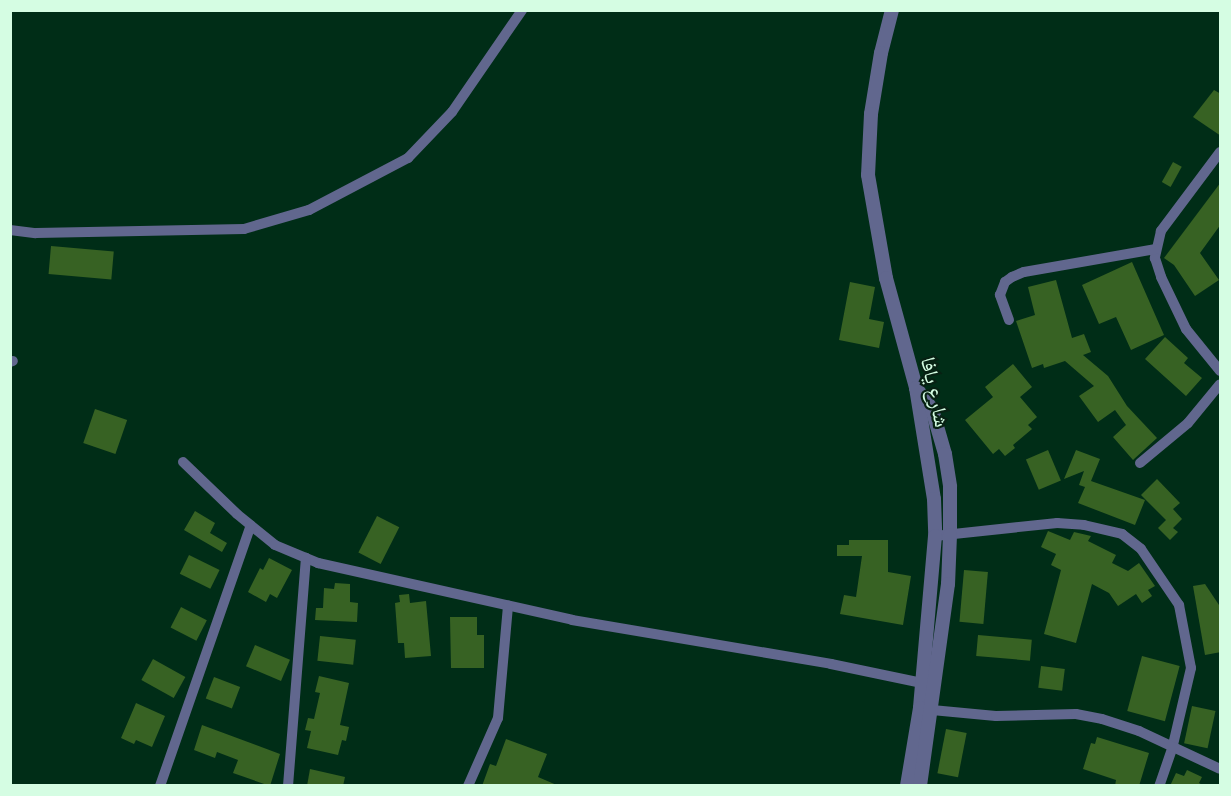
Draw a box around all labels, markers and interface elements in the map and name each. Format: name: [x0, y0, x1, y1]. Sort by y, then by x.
street label: شارع يافا: [915, 355, 955, 429]

